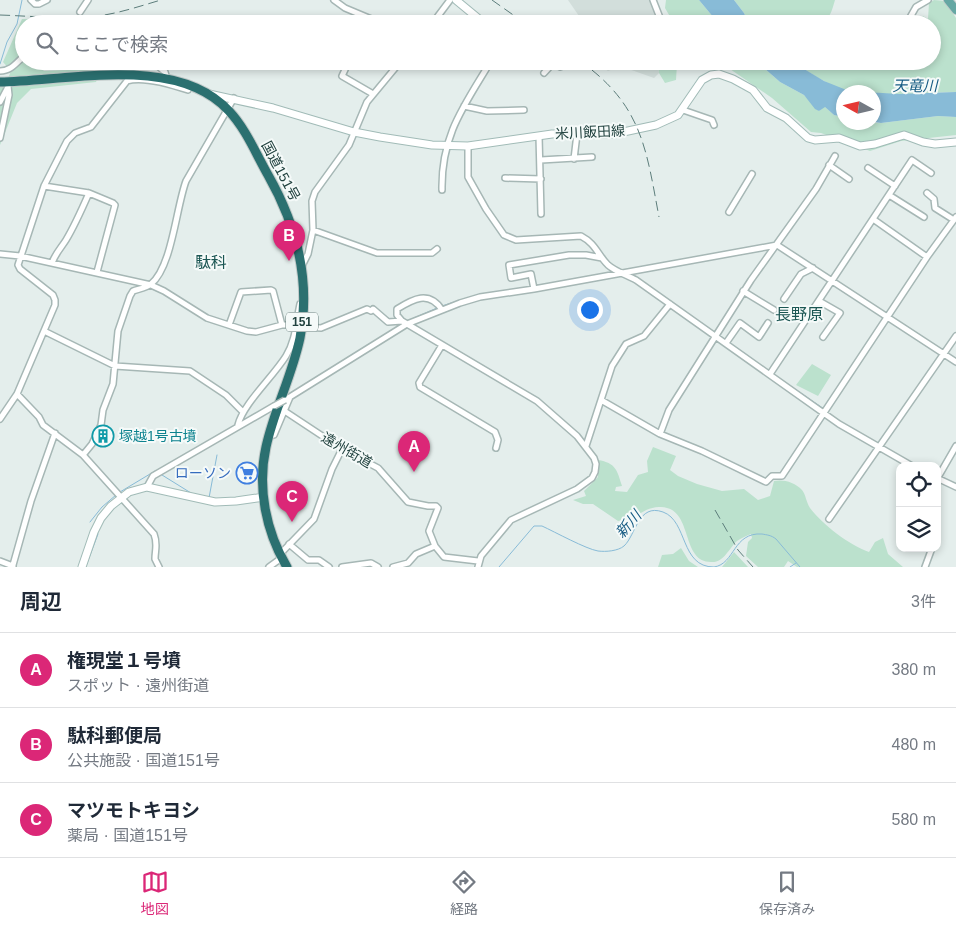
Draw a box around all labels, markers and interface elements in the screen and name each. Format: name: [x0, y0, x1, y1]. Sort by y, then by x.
search box: [15, 15, 941, 70]
icon: search: [33, 29, 61, 57]
text: ここで検索: [73, 34, 168, 55]
water label: 天竜川: [892, 77, 939, 94]
north arrow: [836, 85, 881, 130]
street label: 米川飯田線: [555, 122, 625, 142]
street label: 国道151号: [259, 138, 303, 204]
pin: B: [273, 220, 305, 261]
district label: 駄科: [195, 254, 227, 271]
your location: [577, 297, 603, 323]
district label: 長野原: [775, 306, 823, 323]
road number: 151: [286, 313, 318, 332]
building icon: 塚越1号古墳: [91, 424, 115, 448]
place label: 塚越1号古墳: [119, 428, 197, 444]
street label: 遠州街道: [319, 429, 375, 471]
pin: A: [398, 431, 430, 472]
supermarket icon: ローソン: [235, 461, 259, 485]
map controls: [896, 462, 941, 552]
button: locate: [896, 462, 941, 507]
place label: ローソン: [175, 465, 231, 481]
pin: C: [276, 481, 308, 522]
water label: 新川: [612, 506, 646, 541]
button: layers: [896, 507, 941, 552]
text: 周辺: [20, 590, 62, 613]
text: 3件: [911, 593, 936, 610]
text: 権現堂１号墳: [67, 650, 181, 671]
text: A: [30, 661, 42, 678]
text: 380 m: [892, 661, 936, 678]
text: スポット · 遠州街道: [67, 677, 209, 694]
text: 駄科郵便局: [67, 725, 162, 746]
text: B: [30, 736, 42, 753]
text: 480 m: [892, 736, 936, 753]
text: 公共施設 · 国道151号: [67, 752, 220, 769]
text: マツモトキヨシ: [67, 800, 200, 821]
text: C: [30, 811, 42, 828]
text: 580 m: [892, 811, 936, 828]
text: 薬局 · 国道151号: [67, 827, 188, 844]
tab: 地図: [141, 868, 169, 918]
tab: 経路: [450, 868, 478, 918]
tab: 保存済み: [759, 868, 815, 918]

